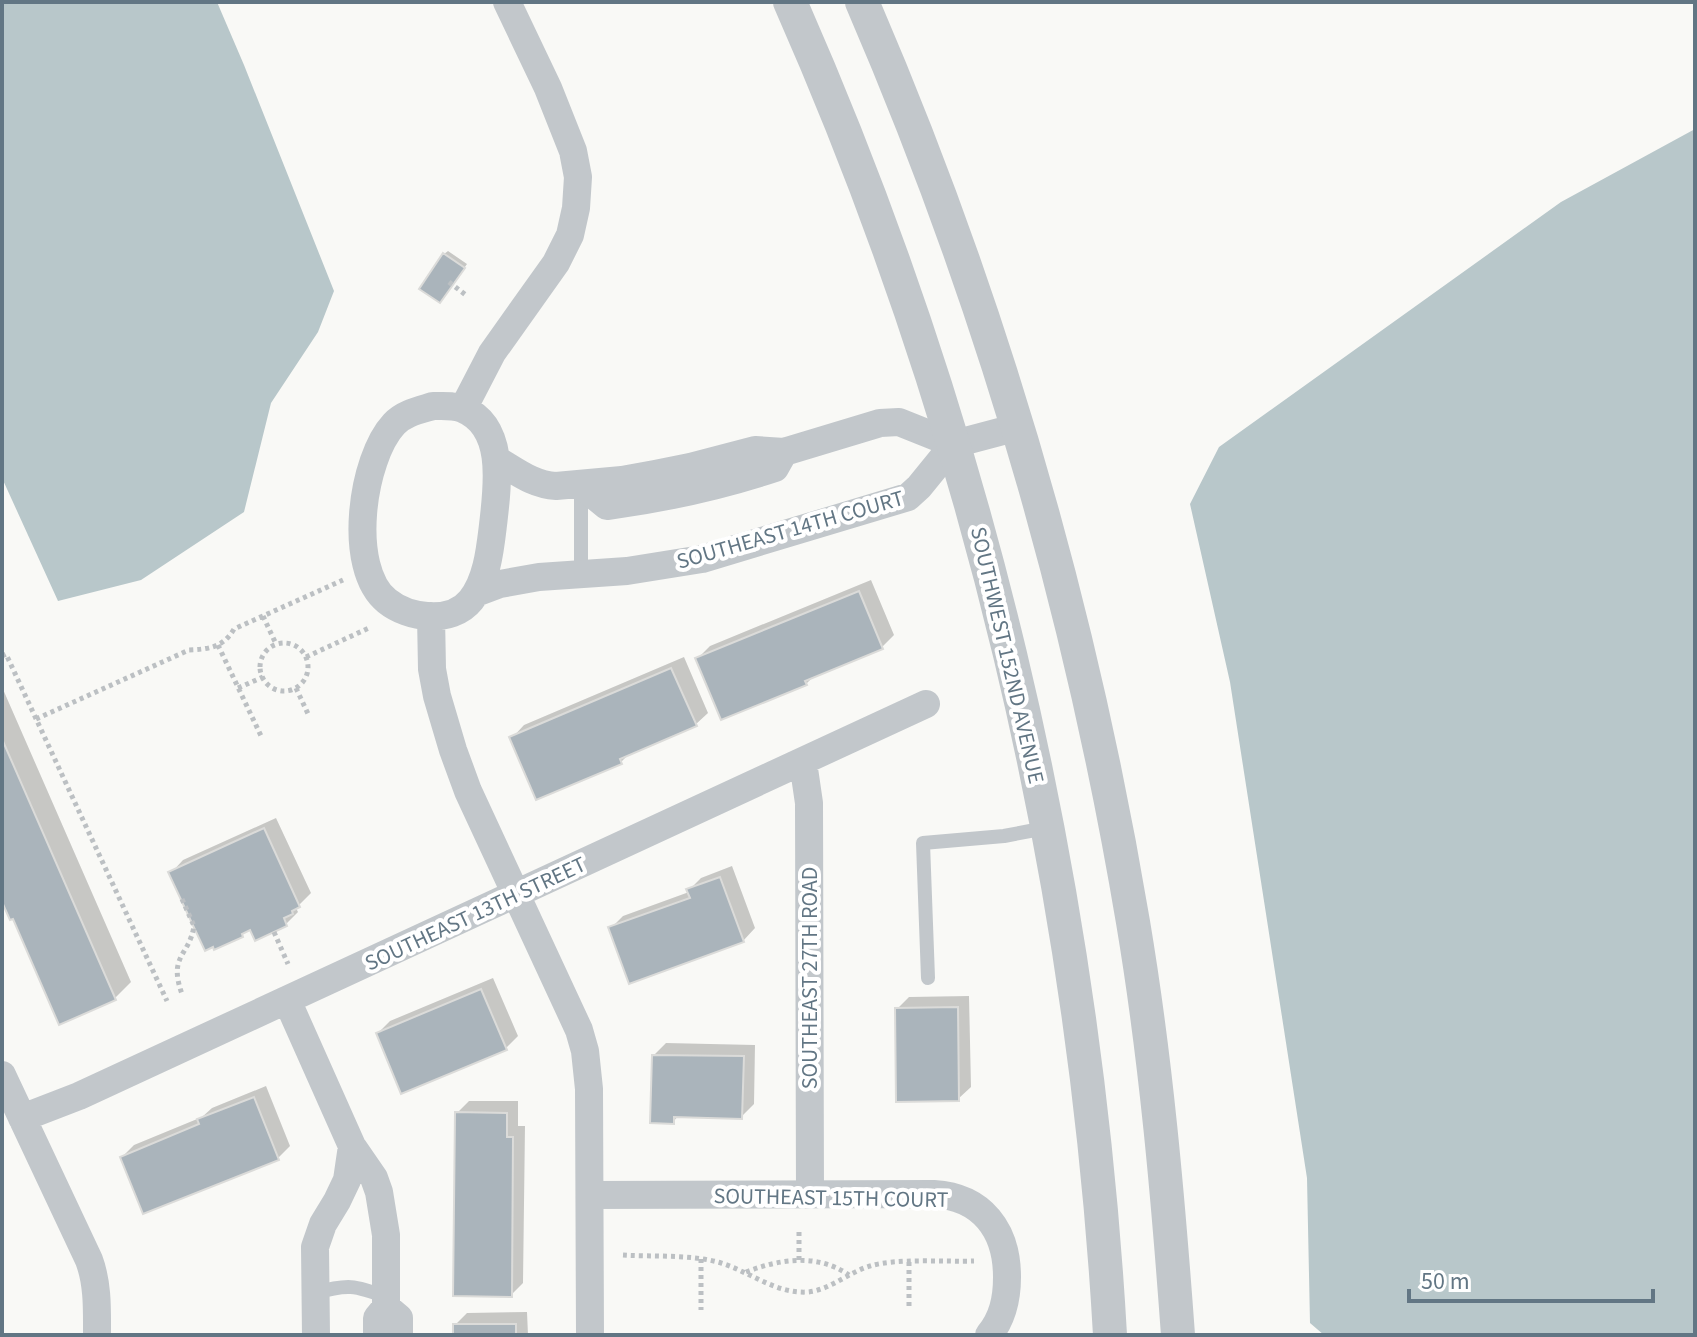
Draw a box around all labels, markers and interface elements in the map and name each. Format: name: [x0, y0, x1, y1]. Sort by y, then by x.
street label: SOUTHEAST 14TH COURT: [673, 482, 908, 578]
street label: SOUTHWEST 152ND AVENUE: [962, 524, 1052, 787]
street label: SOUTHEAST 13TH STREET: [360, 848, 591, 979]
street label: SOUTHEAST 27TH ROAD: [794, 867, 826, 1089]
street label: SOUTHEAST 15TH COURT: [713, 1180, 949, 1216]
scale bar: [1409, 1253, 1653, 1303]
text: 50 m: [1421, 1264, 1470, 1299]

